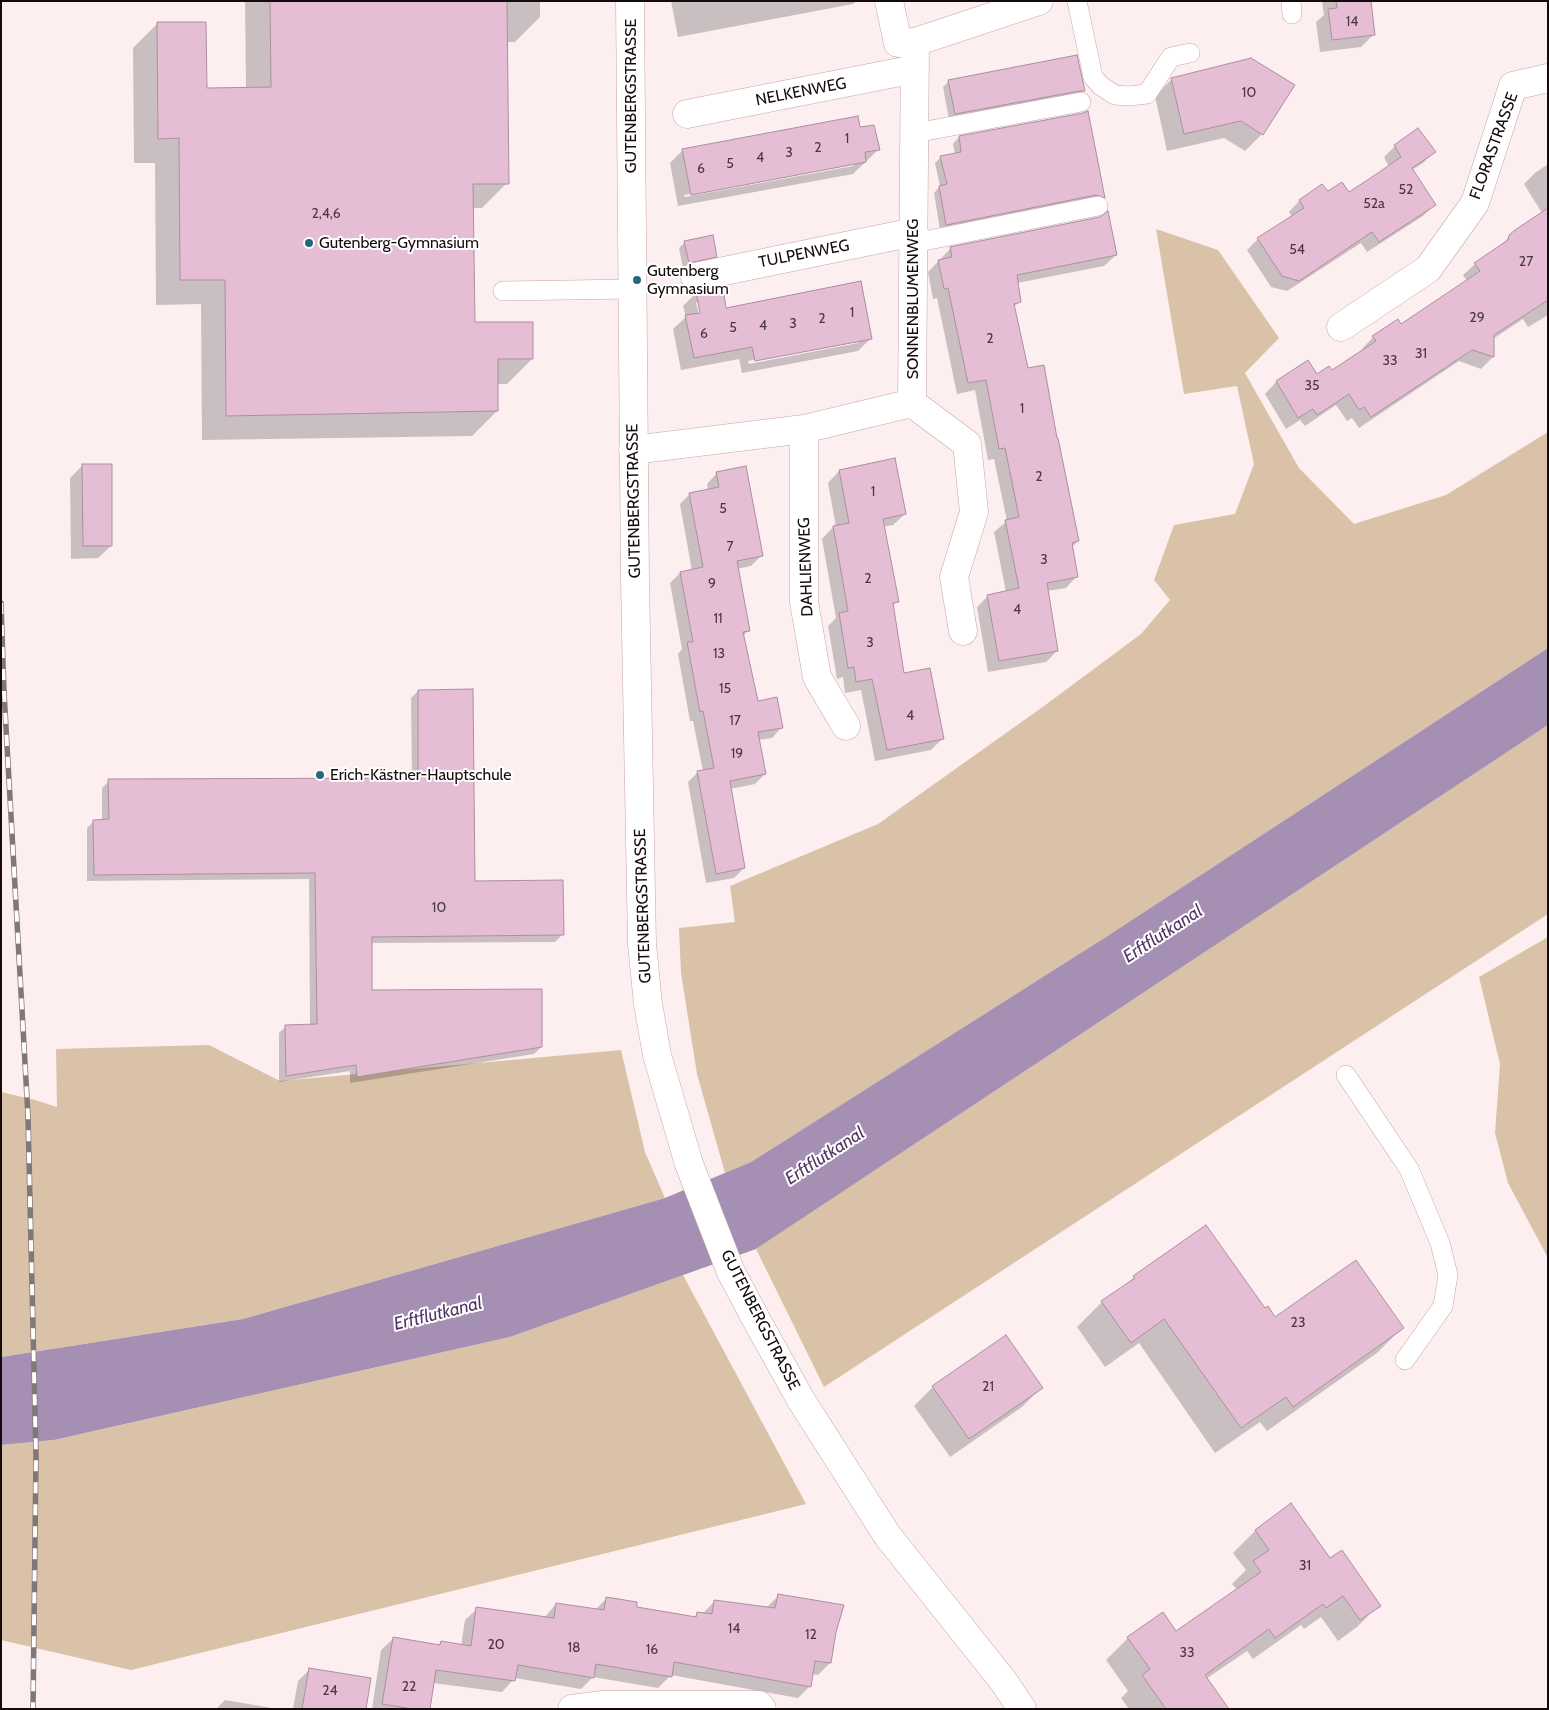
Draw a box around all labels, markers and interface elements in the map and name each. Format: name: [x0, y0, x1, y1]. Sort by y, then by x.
house number: 14: [1346, 14, 1358, 30]
street label: GUTENBERGSTRASSE: [621, 19, 641, 173]
street label: NELKENWEG: [754, 74, 848, 110]
house number: 10: [1242, 85, 1256, 101]
street label: FLORASTRASSE: [1466, 90, 1522, 202]
house number: 1: [845, 131, 849, 147]
house number: 2: [814, 140, 822, 156]
house number: 3: [785, 145, 793, 161]
house number: 4: [756, 150, 764, 166]
house number: 5: [726, 156, 734, 172]
house number: 6: [697, 161, 705, 177]
house number: 52: [1399, 182, 1413, 198]
house number: 52a: [1363, 196, 1385, 212]
house number: 2,4,6: [311, 206, 341, 222]
street label: SONNENBLUMENWEG: [903, 219, 923, 379]
place label: Gutenberg-Gymnasium: [319, 233, 479, 253]
street label: TULPENWEG: [757, 236, 851, 272]
marker: Gutenberg-Gymnasium: [303, 237, 315, 249]
house number: 54: [1289, 242, 1305, 258]
house number: 27: [1519, 254, 1533, 270]
place label: Gutenberg Gymnasium: [647, 261, 729, 299]
marker: Gutenberg Gymnasium: [631, 274, 643, 286]
house number: 1: [850, 305, 854, 321]
house number: 29: [1469, 310, 1485, 326]
house number: 2: [818, 311, 826, 327]
house number: 3: [789, 316, 797, 332]
house number: 4: [759, 318, 767, 334]
house number: 5: [729, 320, 737, 336]
house number: 6: [700, 326, 708, 342]
house number: 2: [986, 331, 994, 347]
house number: 31: [1415, 346, 1427, 362]
house number: 33: [1382, 353, 1398, 369]
house number: 35: [1304, 378, 1320, 394]
house number: 1: [1020, 401, 1024, 417]
street label: GUTENBERGSTRASSE: [623, 423, 645, 579]
house number: 2: [1035, 469, 1043, 485]
house number: 1: [871, 484, 875, 500]
house number: 5: [719, 501, 727, 517]
street label: DAHLIENWEG: [795, 517, 817, 617]
house number: 7: [726, 539, 734, 555]
house number: 3: [1040, 552, 1048, 568]
house number: 2: [864, 571, 872, 587]
house number: 9: [708, 576, 716, 592]
house number: 4: [1013, 602, 1021, 618]
house number: 11: [713, 611, 723, 627]
house number: 3: [866, 635, 874, 651]
house number: 13: [713, 646, 725, 662]
house number: 15: [719, 681, 731, 697]
house number: 4: [906, 708, 914, 724]
house number: 17: [729, 713, 741, 729]
house number: 19: [731, 746, 743, 762]
place label: Erich-Kästner-Hauptschule: [330, 765, 511, 785]
marker: Erich-Kästner-Hauptschule: [314, 769, 326, 781]
street label: GUTENBERGSTRASSE: [631, 828, 655, 984]
house number: 10: [432, 900, 446, 916]
water label: Erftflutkanal: [1119, 900, 1207, 968]
water label: Erftflutkanal: [781, 1122, 869, 1190]
street label: GUTENBERGSTRASSE: [716, 1247, 804, 1393]
water label: Erftflutkanal: [392, 1293, 484, 1335]
house number: 23: [1291, 1315, 1305, 1331]
house number: 21: [982, 1379, 994, 1395]
house number: 31: [1299, 1558, 1311, 1574]
house number: 14: [728, 1621, 740, 1637]
house number: 12: [805, 1627, 817, 1643]
house number: 20: [487, 1637, 505, 1653]
house number: 18: [567, 1640, 581, 1656]
house number: 16: [646, 1642, 658, 1658]
house number: 33: [1179, 1645, 1195, 1661]
house number: 22: [402, 1679, 416, 1695]
house number: 24: [322, 1683, 338, 1699]

